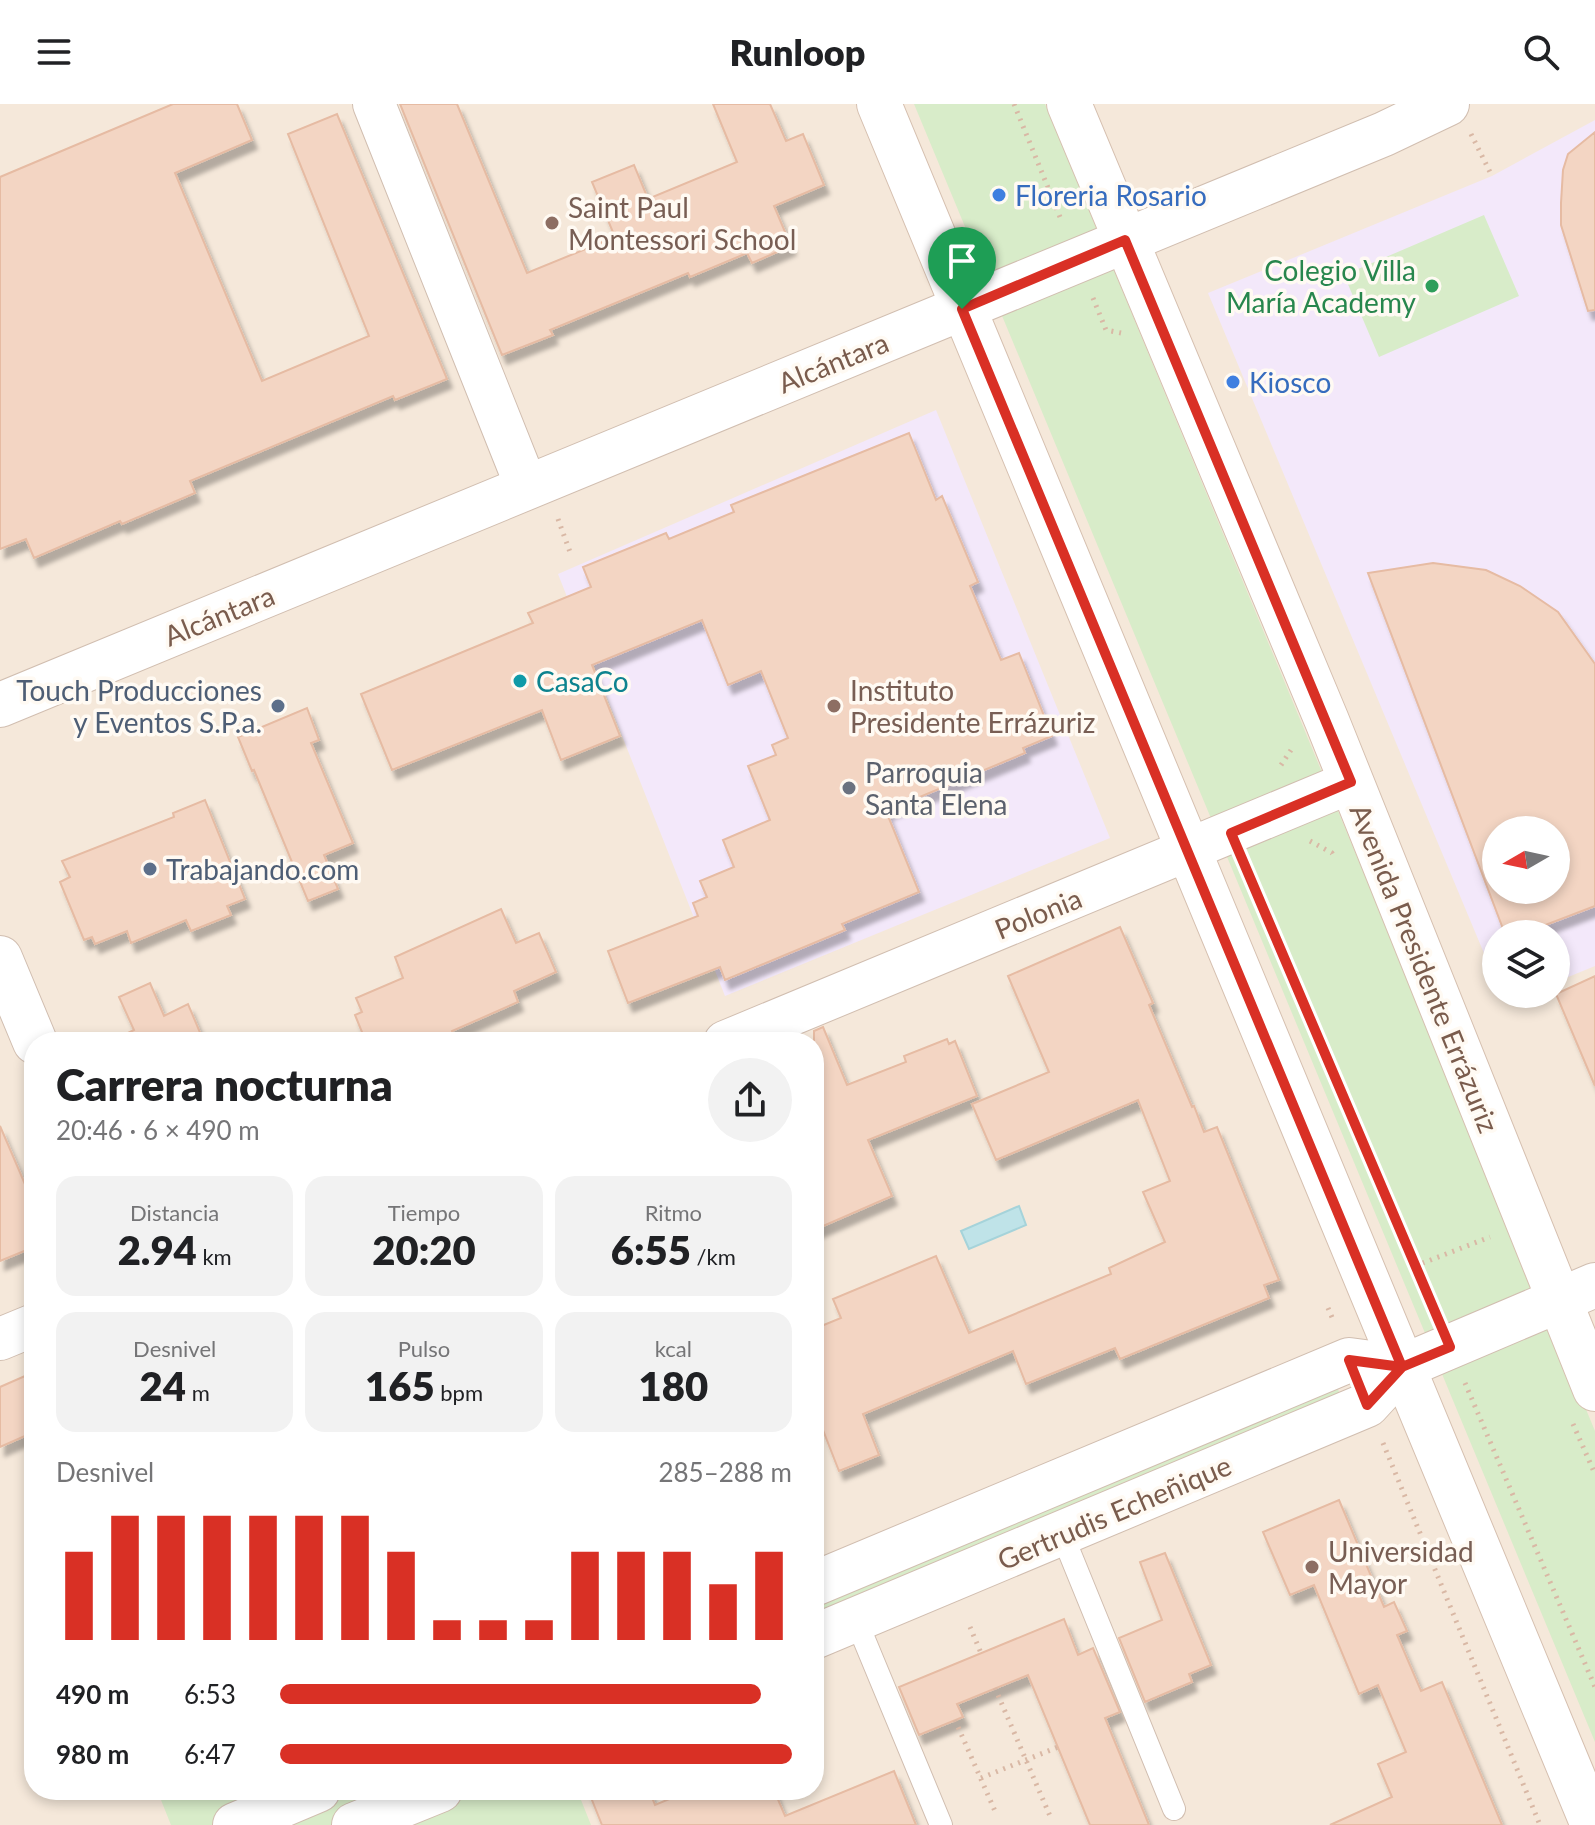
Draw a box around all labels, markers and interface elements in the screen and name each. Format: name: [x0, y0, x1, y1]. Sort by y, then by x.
icon: menu: [32, 30, 76, 74]
text: Runloop: [730, 30, 865, 74]
icon: search: [1519, 30, 1563, 74]
place label: Floreria Rosario: [1015, 178, 1207, 212]
marker: Floreria Rosario: [990, 186, 1008, 204]
place label: Saint Paul Montessori School: [568, 190, 796, 256]
marker: Saint Paul Montessori School: [543, 214, 561, 232]
pin: [928, 227, 996, 309]
icon: arrive: [940, 239, 984, 283]
place label: Colegio Villa María Academy: [1226, 253, 1417, 319]
marker: Colegio Villa María Academy: [1423, 277, 1441, 295]
street label: Alcántara: [773, 324, 893, 400]
place label: Kiosco: [1249, 365, 1331, 399]
marker: Kiosco: [1224, 373, 1242, 391]
street label: Alcántara: [159, 577, 279, 653]
place label: CasaCo: [536, 664, 629, 698]
marker: CasaCo: [511, 672, 529, 690]
place label: Touch Producciones y Eventos S.P.a.: [16, 673, 262, 739]
place label: Instituto Presidente Errázuriz: [850, 673, 1095, 739]
marker: Touch Producciones y Eventos S.P.a.: [269, 697, 287, 715]
marker: Instituto Presidente Errázuriz: [825, 697, 843, 715]
place label: Parroquia Santa Elena: [865, 755, 1007, 821]
marker: Parroquia Santa Elena: [840, 779, 858, 797]
street label: Avenida Presidente Errázuriz: [1343, 799, 1507, 1137]
north arrow: [1482, 816, 1570, 904]
map controls: [1482, 816, 1570, 1008]
place label: Trabajando.com: [166, 852, 359, 886]
marker: Trabajando.com: [141, 860, 159, 878]
street label: Polonia: [990, 880, 1086, 946]
button: layers: [1482, 920, 1570, 1008]
text: Carrera nocturna: [56, 1058, 393, 1110]
button: share: [708, 1058, 792, 1142]
text: 20:46 · 6 × 490 m: [56, 1114, 260, 1146]
text: Distancia: [130, 1199, 219, 1226]
text: Tiempo: [388, 1199, 460, 1226]
text: Ritmo: [645, 1199, 702, 1226]
text: 2.94: [118, 1226, 197, 1274]
text: 20:20: [372, 1226, 476, 1274]
text: 6:55: [611, 1226, 691, 1274]
text: km: [197, 1243, 232, 1270]
text: /km: [691, 1243, 736, 1270]
text: Desnivel: [133, 1335, 216, 1362]
text: Pulso: [398, 1335, 450, 1362]
text: kcal: [655, 1335, 692, 1362]
text: 24: [140, 1362, 186, 1410]
text: 165: [365, 1362, 435, 1410]
text: 180: [639, 1362, 708, 1410]
text: m: [186, 1379, 210, 1406]
text: bpm: [435, 1379, 483, 1406]
street label: Gertrudis Echeñique: [992, 1447, 1236, 1577]
text: Desnivel: [56, 1456, 154, 1488]
text: 285–288 m: [658, 1456, 792, 1488]
place label: Universidad Mayor: [1328, 1534, 1474, 1600]
marker: Universidad Mayor: [1303, 1558, 1321, 1576]
text: 490 m: [56, 1678, 129, 1710]
text: 6:53: [184, 1678, 236, 1710]
text: 980 m: [56, 1738, 129, 1770]
text: 6:47: [184, 1738, 236, 1770]

